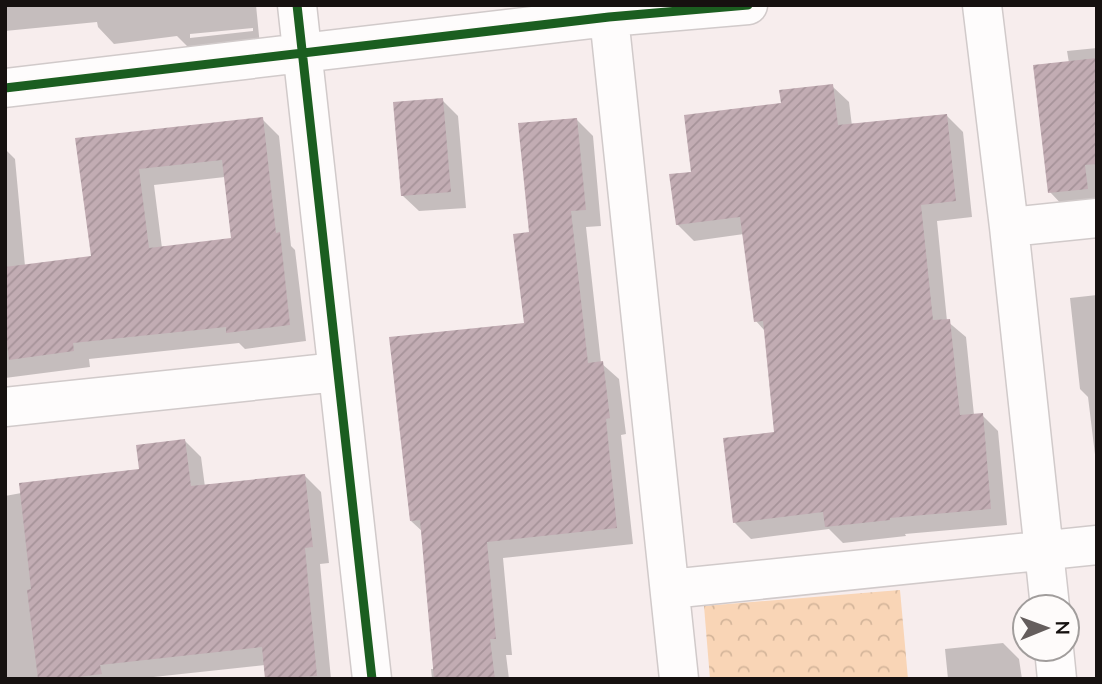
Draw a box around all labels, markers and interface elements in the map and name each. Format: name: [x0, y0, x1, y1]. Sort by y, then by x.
north arrow: [1011, 593, 1081, 663]
text: N: [1051, 620, 1075, 635]

